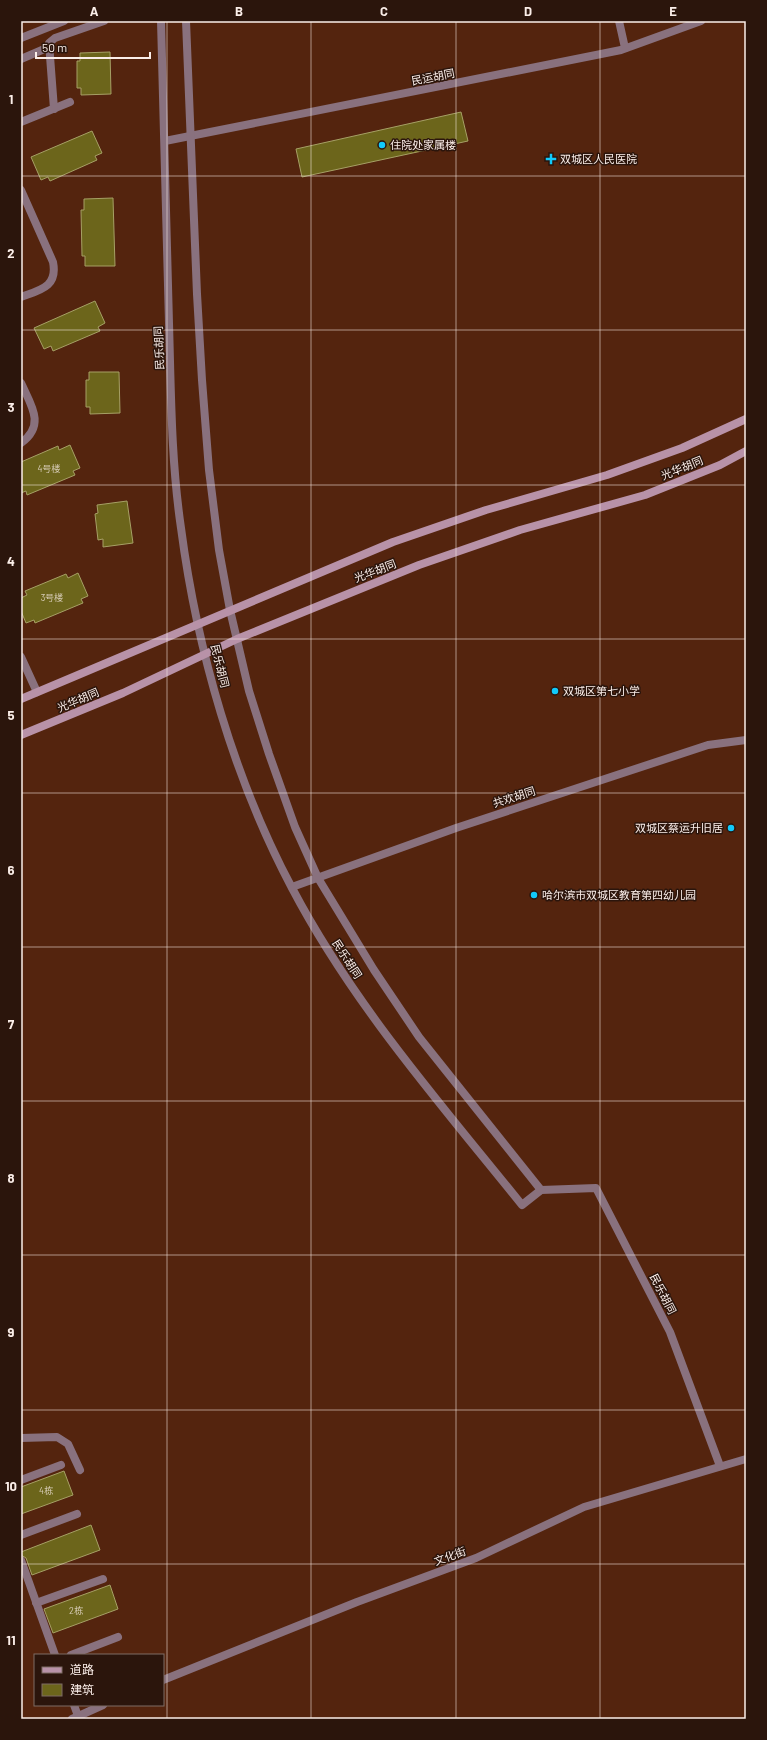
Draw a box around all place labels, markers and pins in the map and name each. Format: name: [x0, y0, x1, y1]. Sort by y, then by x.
place label: 住院处家属楼: [390, 138, 456, 151]
marker: 住院处家属楼: [377, 140, 387, 150]
place label: 双城区人民医院: [560, 152, 637, 165]
marker: 双城区人民医院: [545, 153, 557, 165]
place label: 双城区第七小学: [563, 684, 640, 697]
marker: 双城区第七小学: [550, 686, 560, 696]
place label: 双城区蔡运升旧居: [635, 821, 723, 834]
marker: 双城区蔡运升旧居: [726, 823, 736, 833]
place label: 哈尔滨市双城区教育第四幼儿园: [542, 888, 696, 901]
marker: 哈尔滨市双城区教育第四幼儿园: [529, 890, 539, 900]

